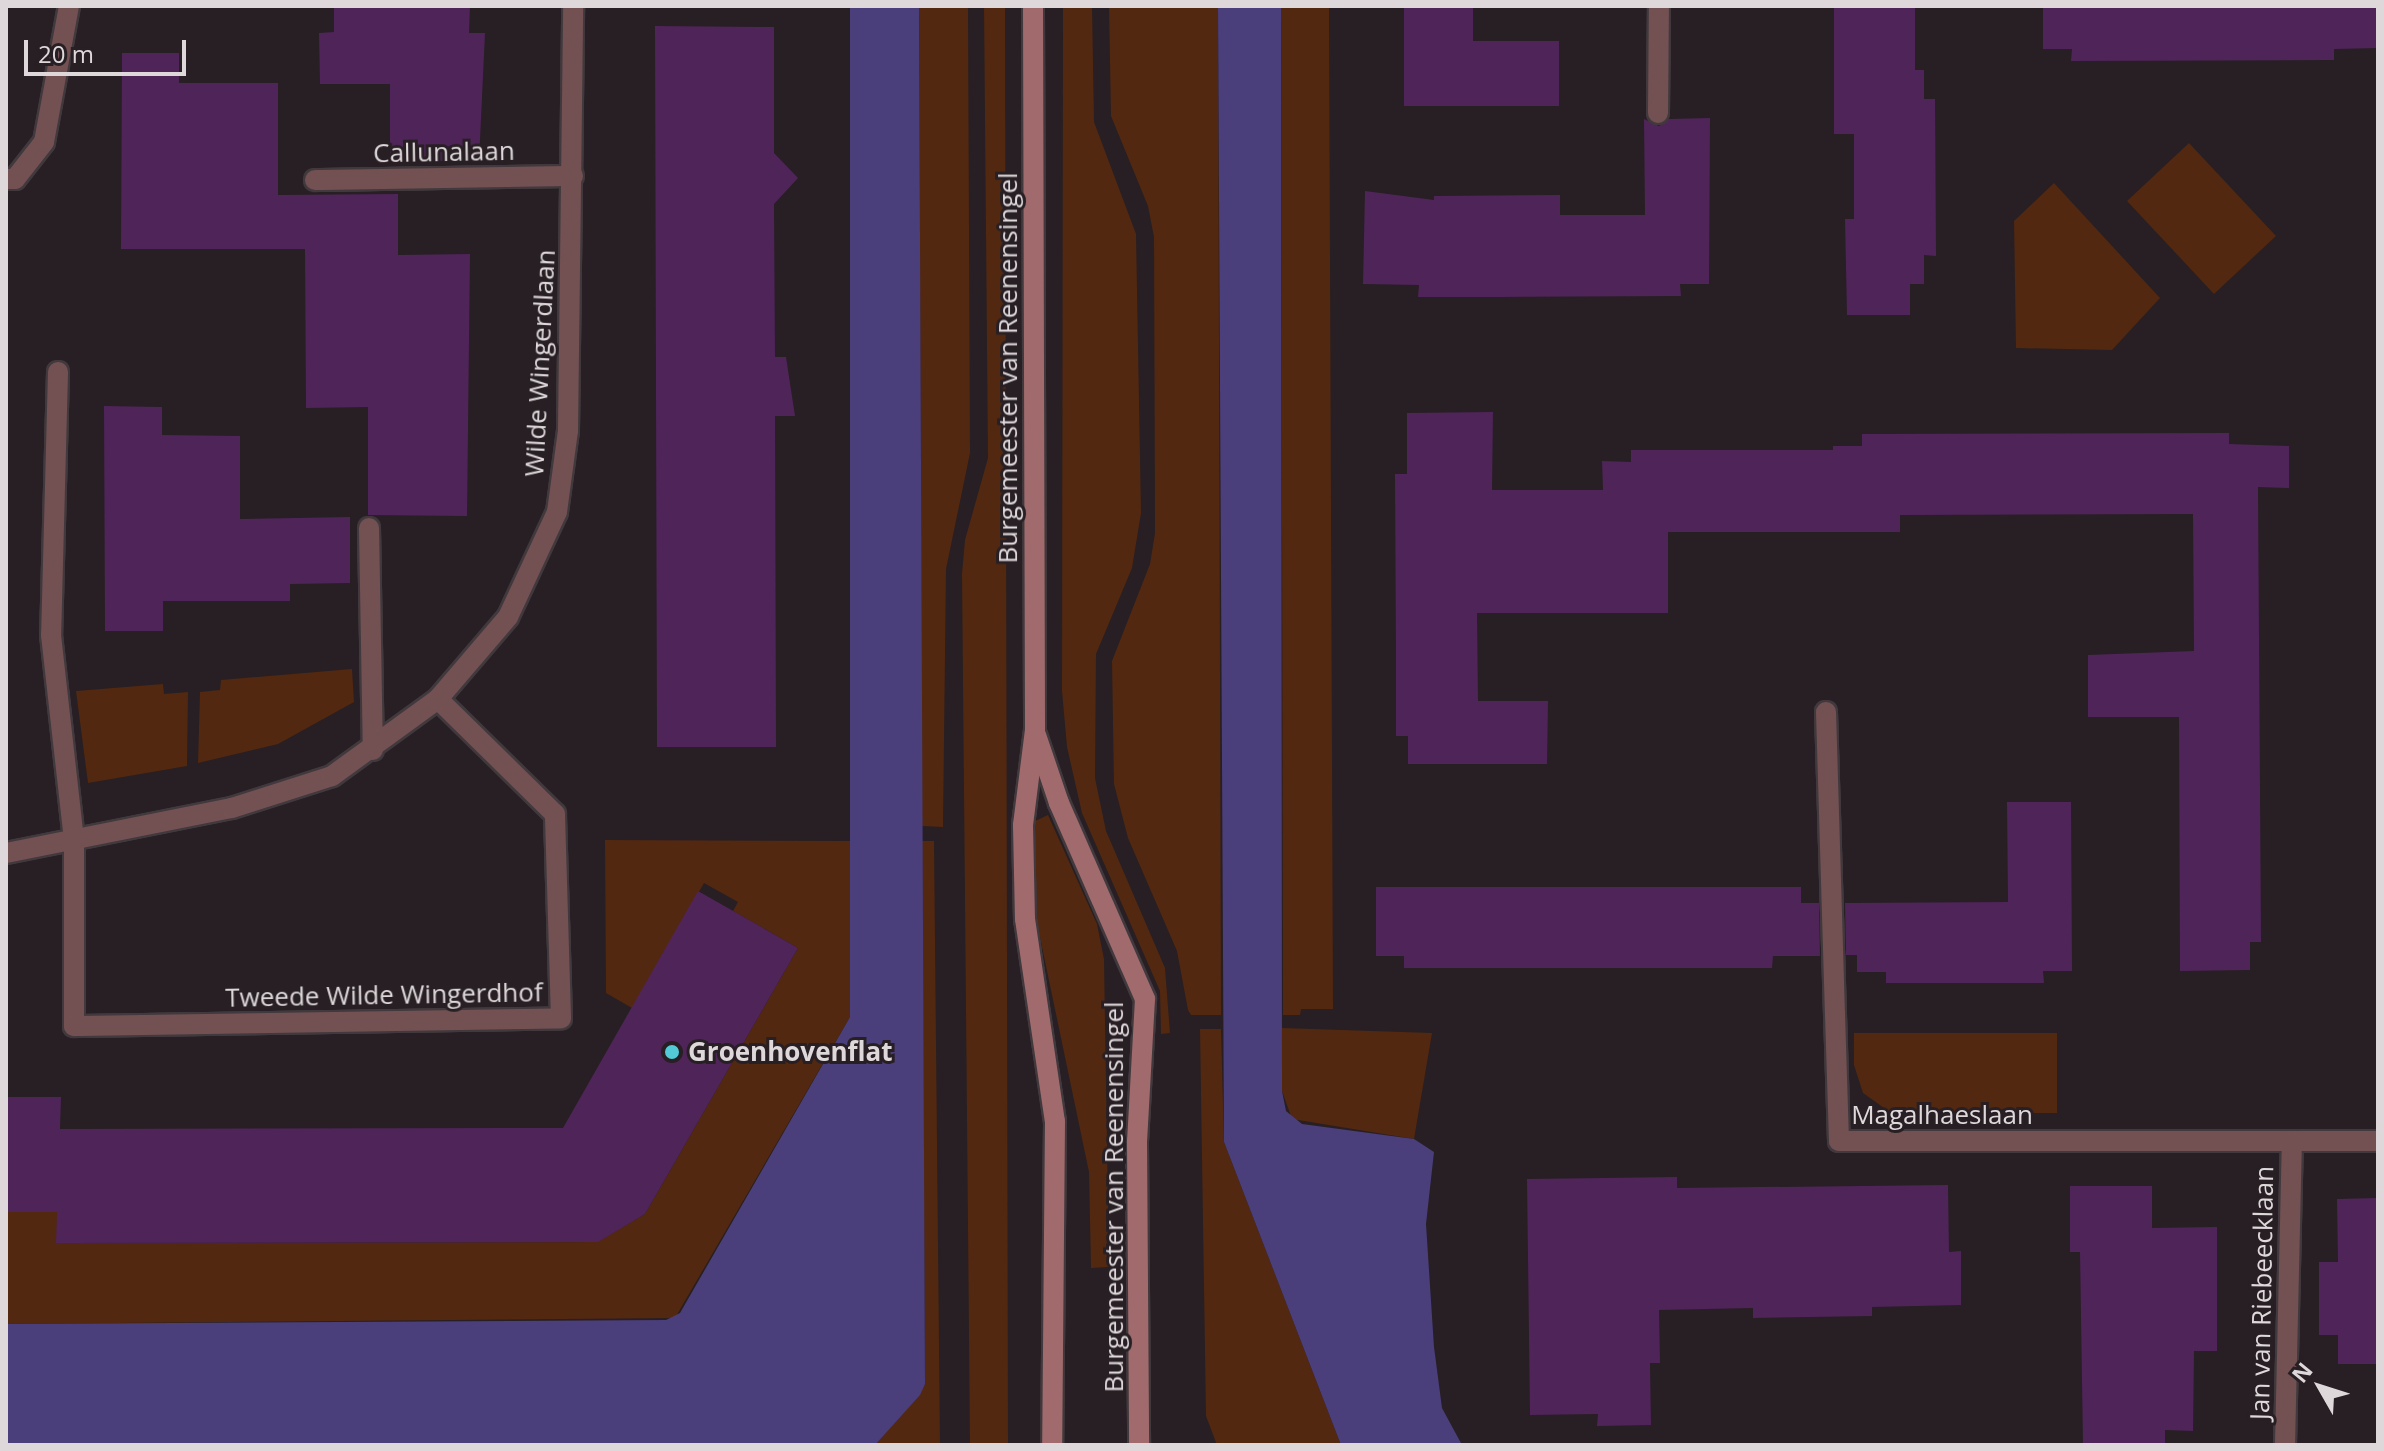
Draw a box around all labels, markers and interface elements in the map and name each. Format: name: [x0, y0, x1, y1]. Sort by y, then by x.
scale bar: [28, 24, 190, 74]
text: 20 m: [38, 37, 94, 70]
street label: Callunalaan: [373, 135, 515, 169]
street label: Burgemeester van Reenensingel: [992, 172, 1024, 564]
street label: Wilde Wingerdlaan: [518, 249, 562, 477]
street label: Tweede Wilde Wingerdhof: [225, 977, 543, 1013]
street label: Burgemeester van Reenensingel: [1098, 1001, 1130, 1393]
place label: Groenhovenflat: [688, 1036, 893, 1068]
marker: Groenhovenflat: [663, 1043, 681, 1061]
street label: Magalhaeslaan: [1851, 1099, 2033, 1131]
street label: Jan van Riebeecklaan: [2244, 1166, 2280, 1420]
north arrow: [2280, 1347, 2360, 1427]
text: N: [2284, 1356, 2319, 1388]

